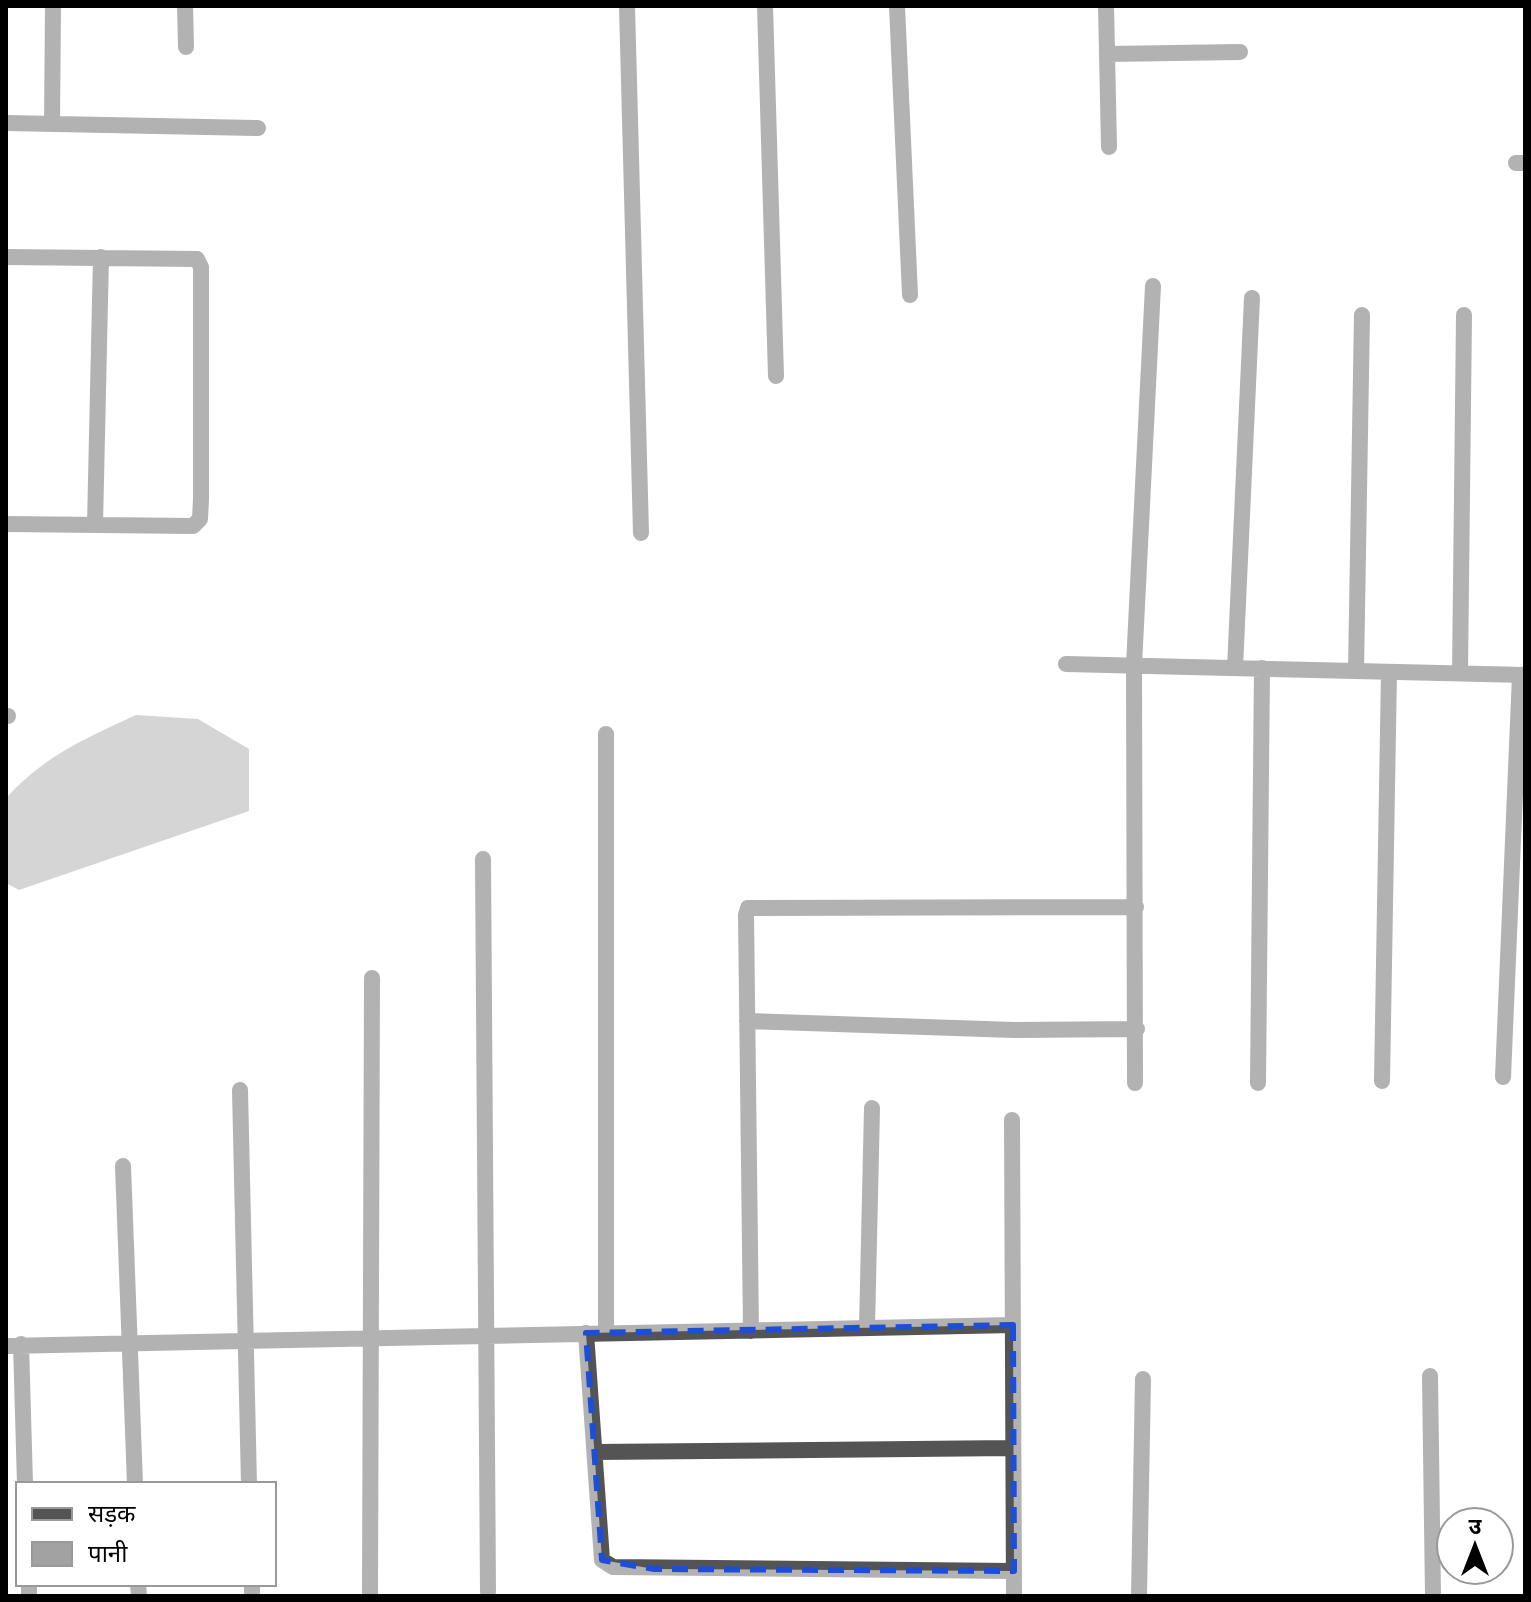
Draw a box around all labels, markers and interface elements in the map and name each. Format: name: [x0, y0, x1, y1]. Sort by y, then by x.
legend: [16, 1482, 276, 1586]
text: सड़क: [88, 1499, 136, 1528]
north arrow: [1435, 1506, 1515, 1586]
text: उ: [1469, 1513, 1483, 1540]
text: पानी: [88, 1539, 128, 1568]

